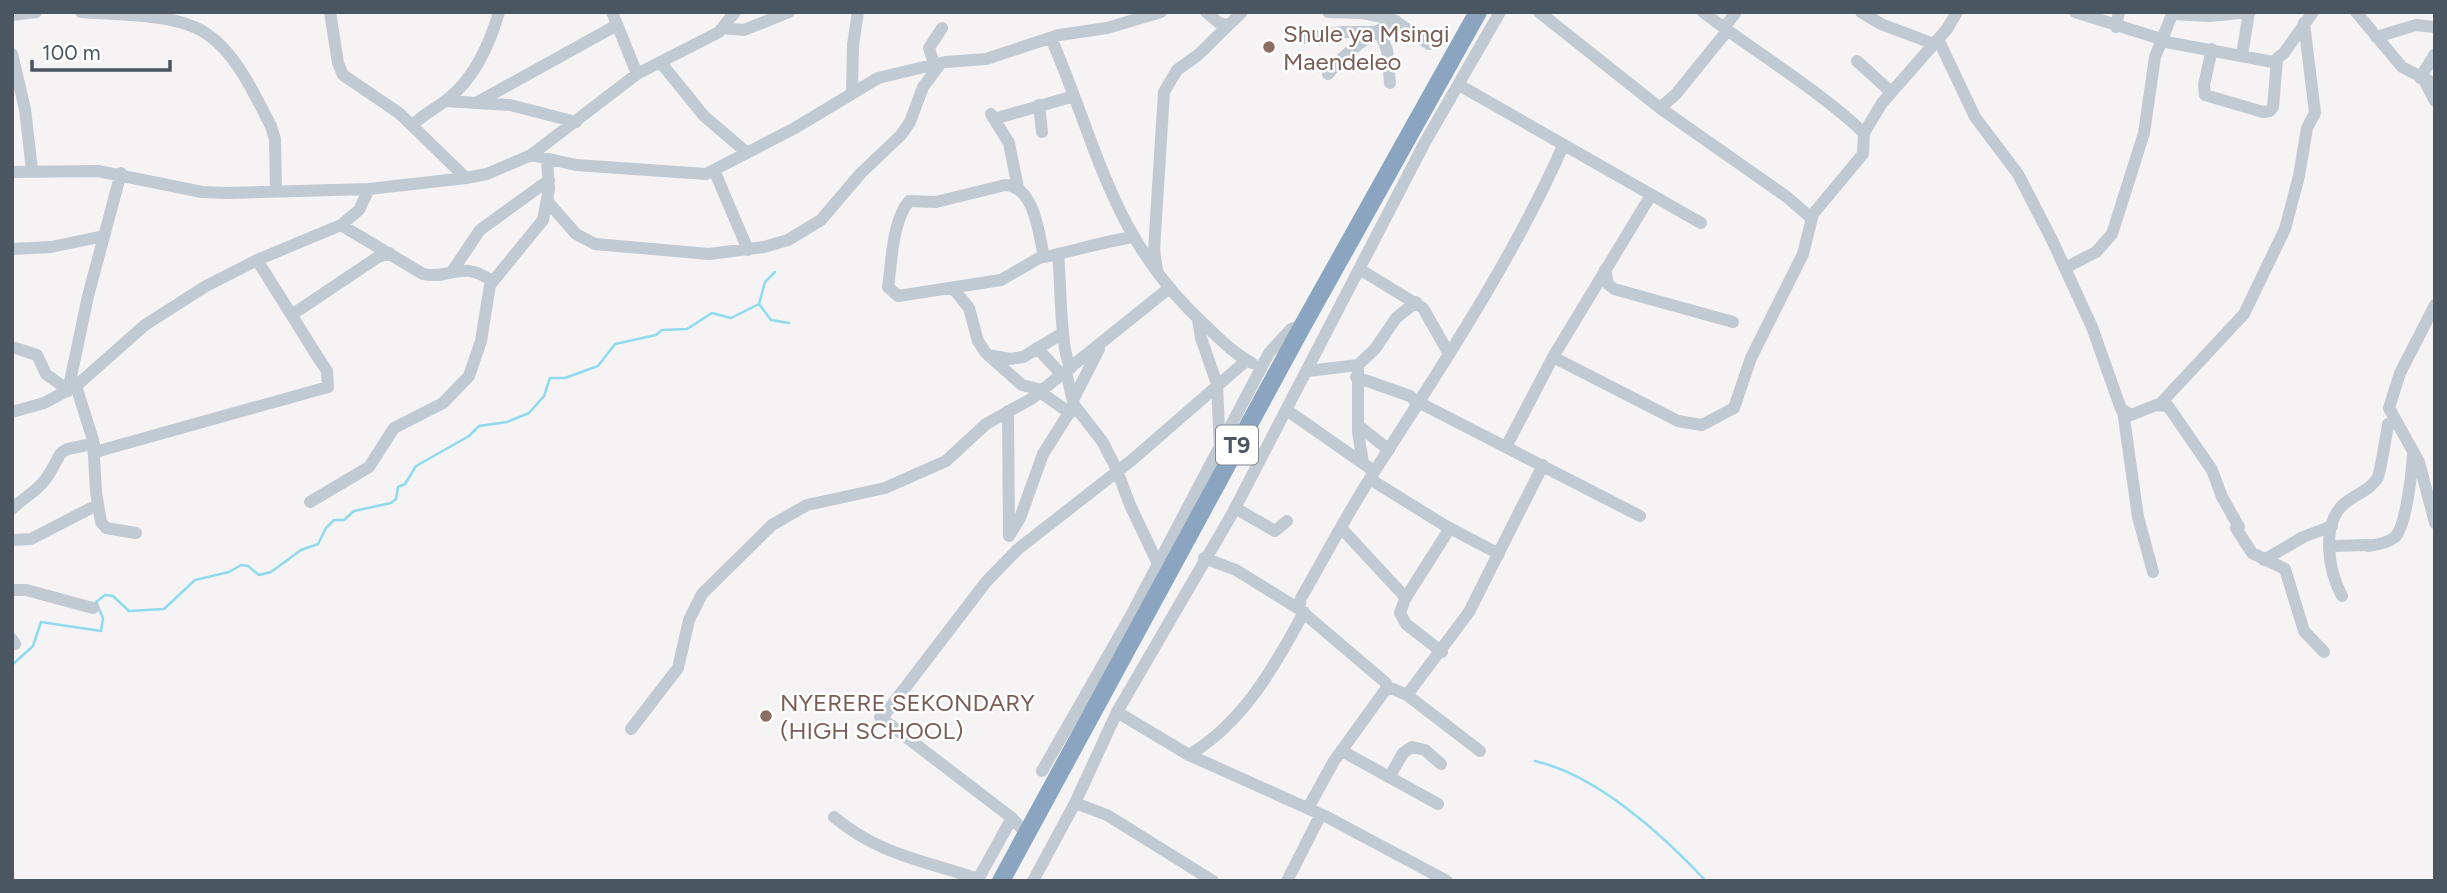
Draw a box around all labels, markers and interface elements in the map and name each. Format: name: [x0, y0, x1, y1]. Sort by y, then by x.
place label: Shule ya Msingi Maendeleo: [1283, 19, 1449, 76]
scale bar: [32, 28, 170, 72]
marker: Shule ya Msingi Maendeleo: [1261, 39, 1277, 55]
text: 100 m: [42, 40, 101, 65]
road number: T9: [1216, 426, 1258, 464]
place label: NYERERE SEKONDARY (HIGH SCHOOL): [780, 688, 1035, 745]
marker: NYERERE SEKONDARY (HIGH SCHOOL): [758, 708, 774, 724]

